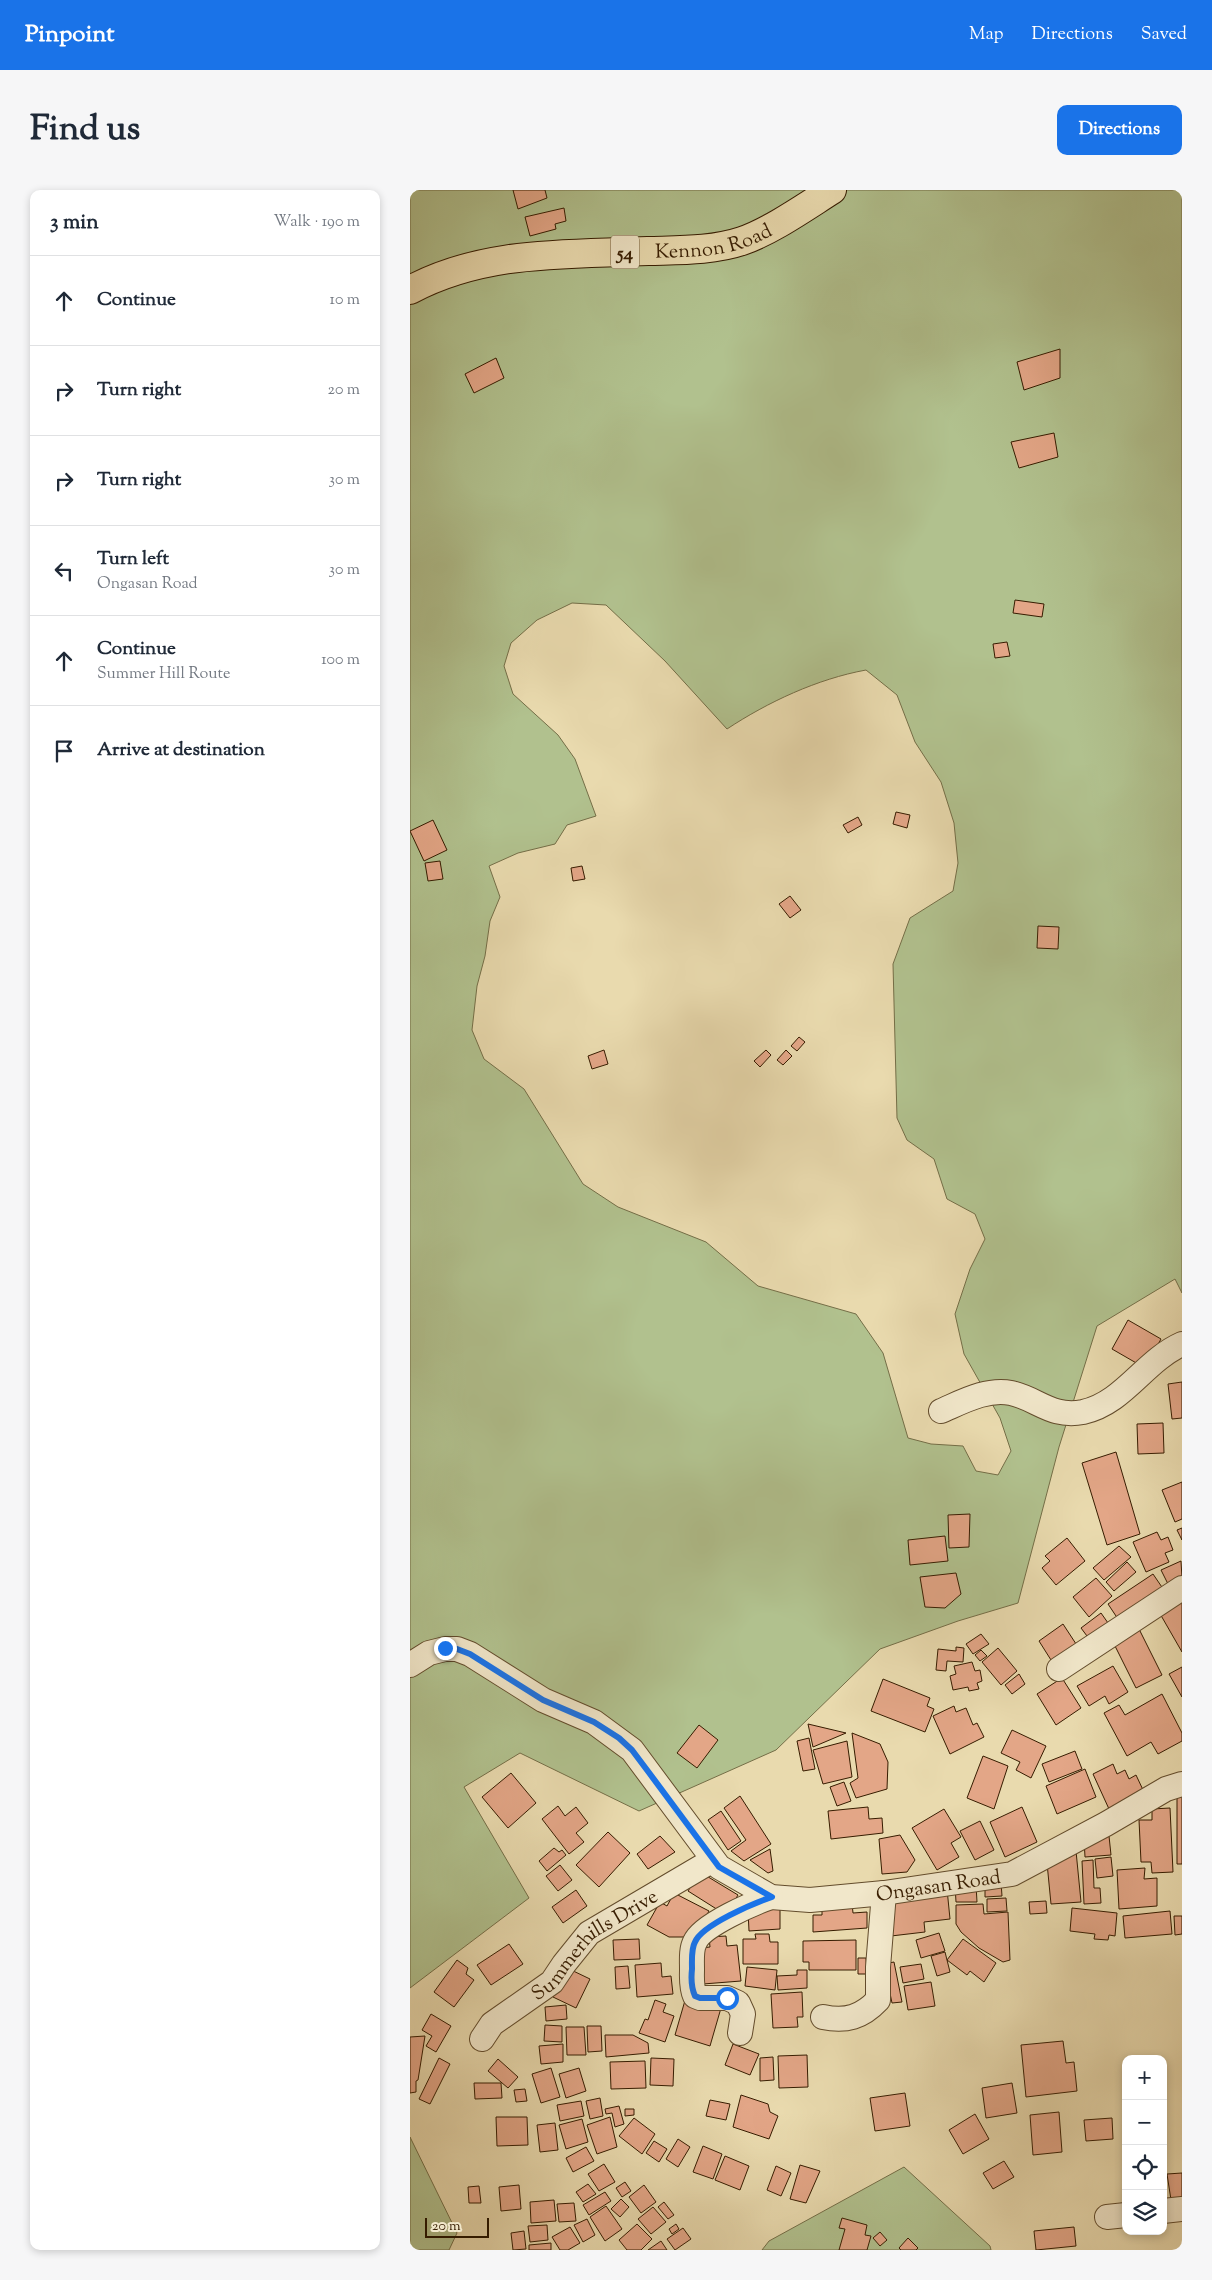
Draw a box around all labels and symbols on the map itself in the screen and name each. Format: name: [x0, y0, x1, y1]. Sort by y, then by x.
street label: Kennon Road: [655, 218, 778, 268]
road number: 54: [611, 236, 639, 268]
route end: [434, 1637, 457, 1660]
street label: Ongasan Road: [874, 1864, 1003, 1911]
street label: Summerhills Drive: [526, 1883, 664, 2009]
route start: [716, 1987, 739, 2010]
scale bar: [425, 2215, 489, 2238]

